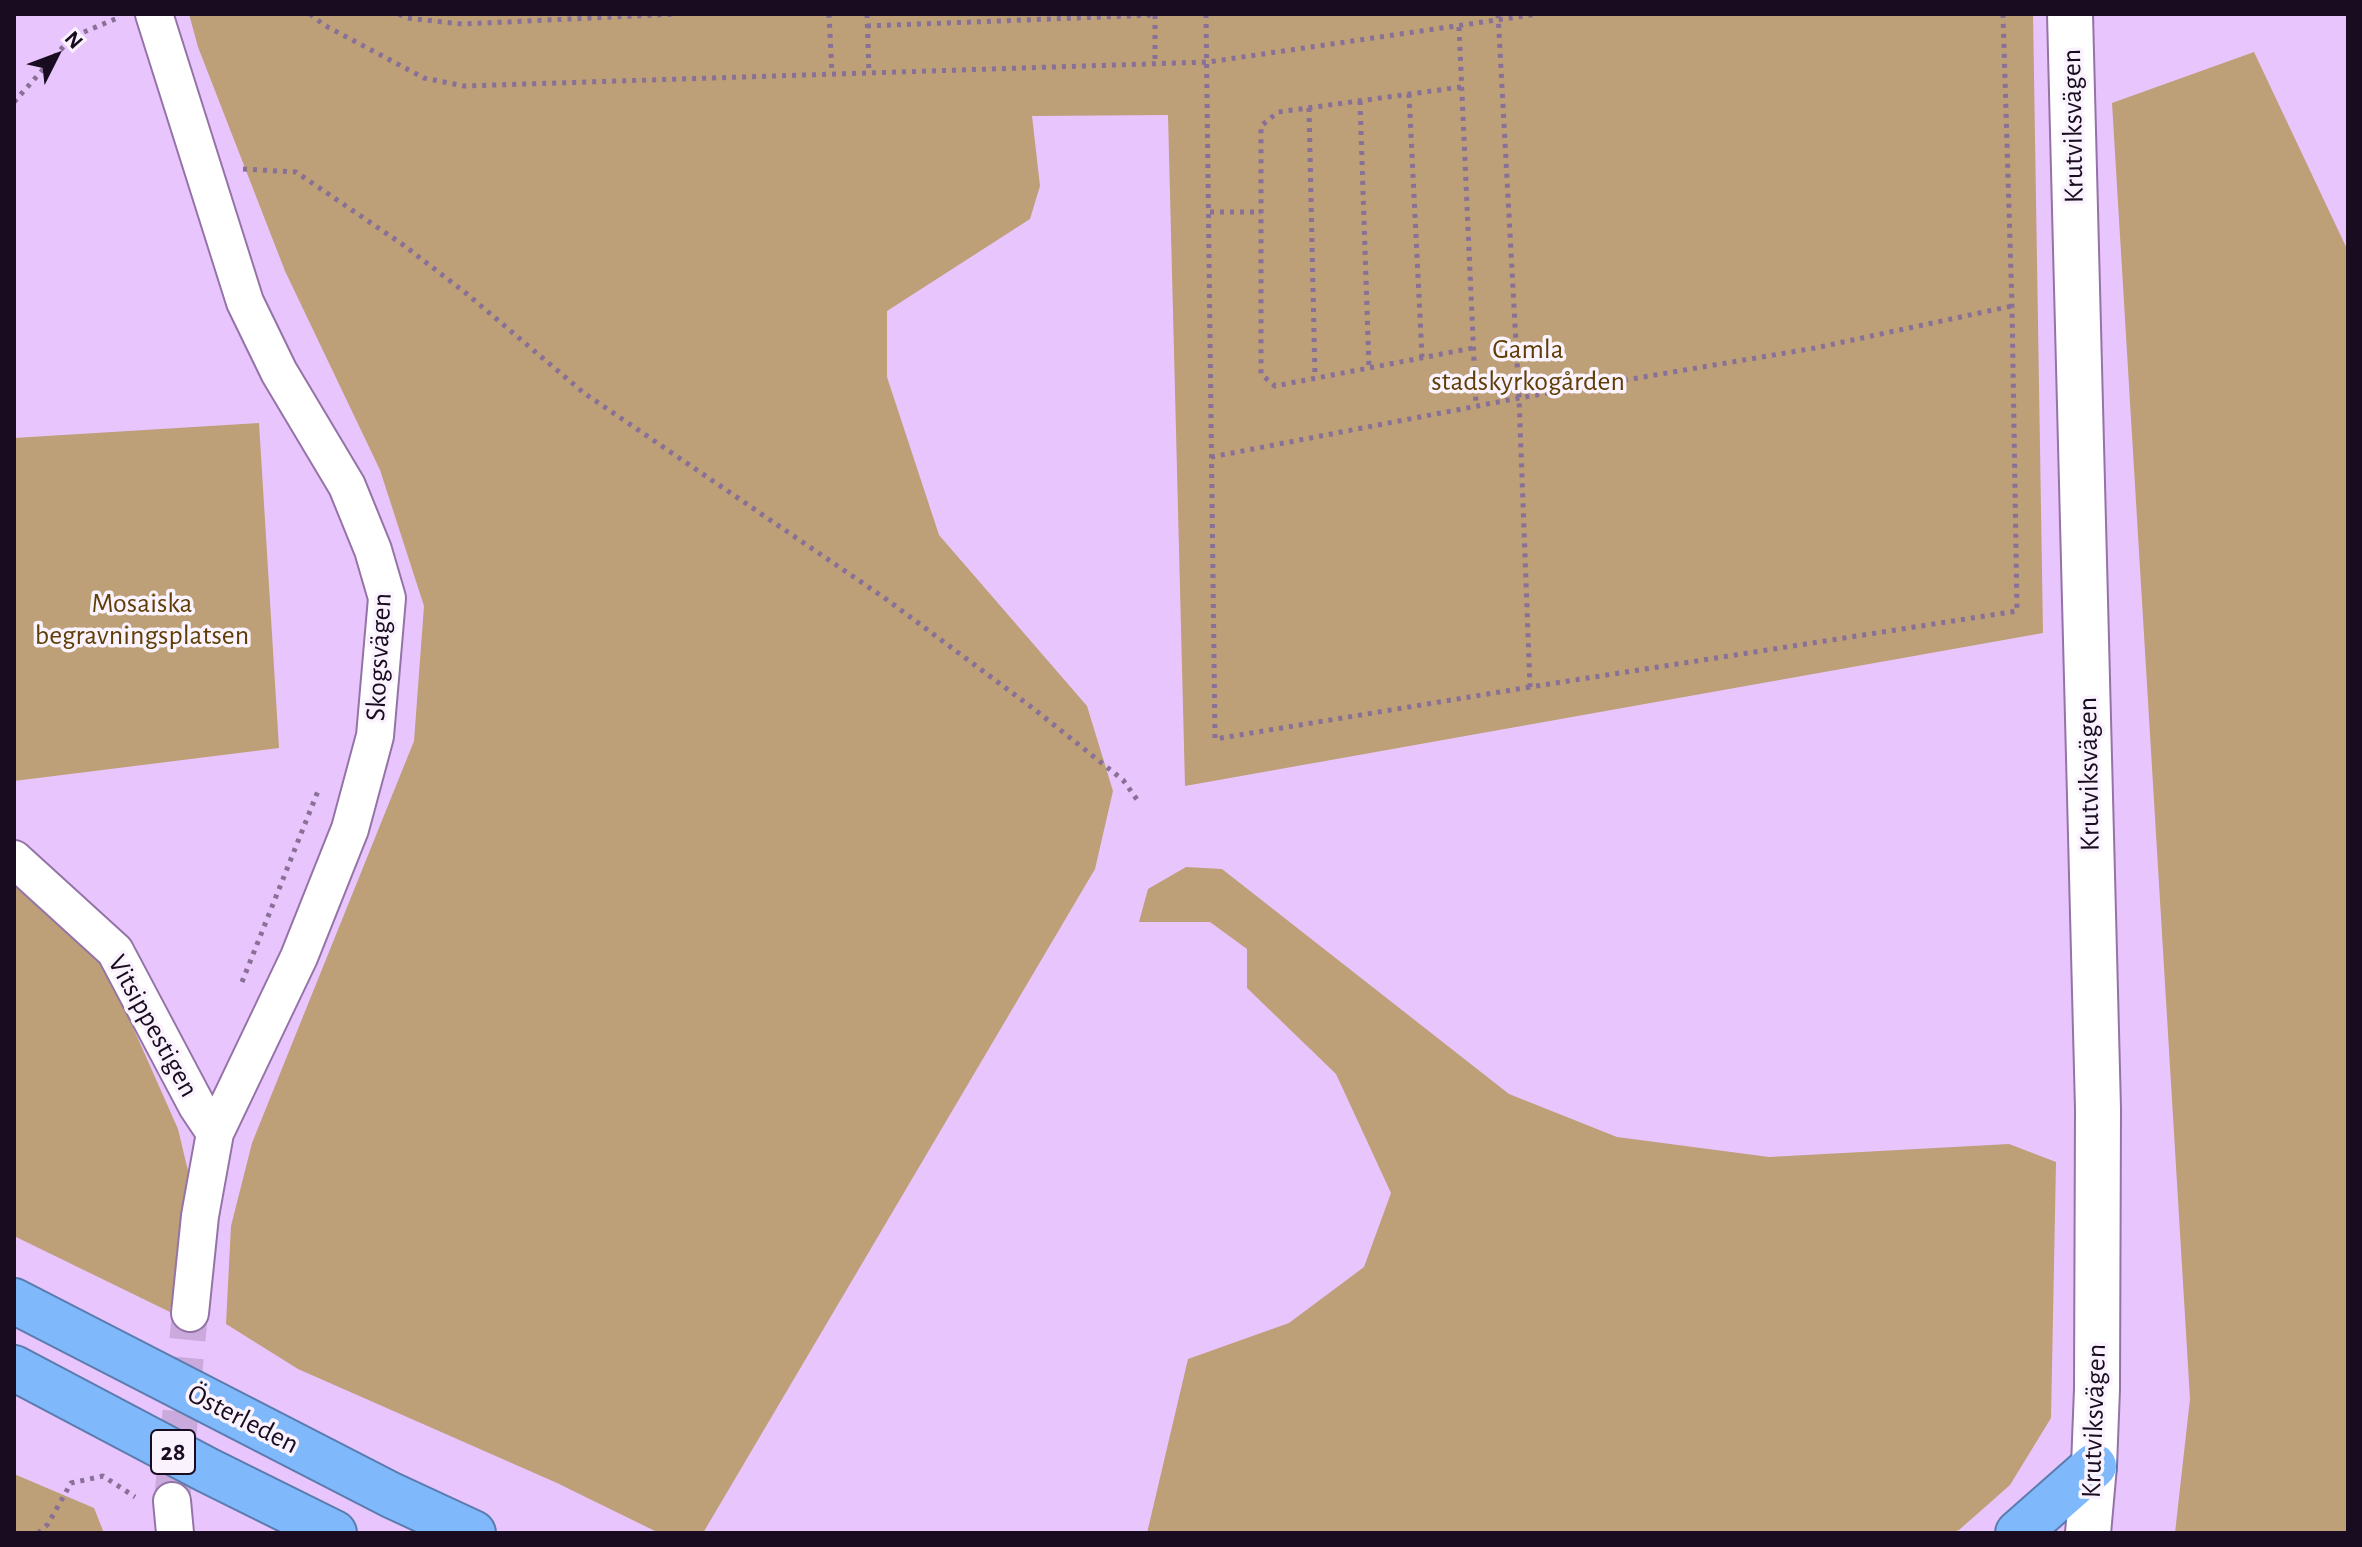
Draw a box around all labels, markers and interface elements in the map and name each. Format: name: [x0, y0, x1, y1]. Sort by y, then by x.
north arrow: [16, 16, 96, 96]
text: N: [61, 27, 87, 53]
street label: Krutviksvägen: [2055, 49, 2091, 203]
park label: Gamla stadskyrkogården: [1431, 333, 1625, 399]
park label: Mosaiska begravningsplatsen: [35, 587, 249, 653]
street label: Skogsvägen: [359, 592, 399, 722]
street label: Krutviksvägen: [2071, 697, 2107, 851]
street label: Vitsippestigen: [100, 949, 206, 1103]
street label: Krutviksvägen: [2075, 1343, 2113, 1499]
street label: Österleden: [182, 1377, 304, 1461]
road number: 28: [151, 1430, 195, 1474]

